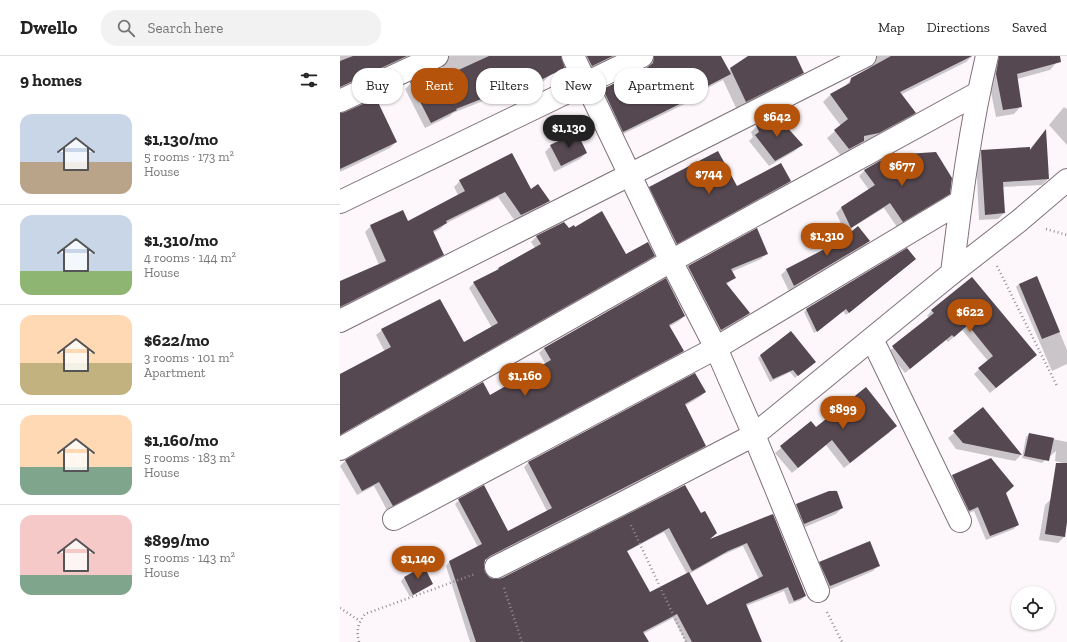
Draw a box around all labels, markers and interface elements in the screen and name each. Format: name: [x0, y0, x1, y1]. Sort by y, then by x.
search box: [101, 10, 381, 46]
text: Dwello: [20, 16, 77, 39]
icon: search: [115, 17, 137, 39]
text: Search here: [147, 19, 223, 37]
text: Map: [878, 19, 905, 36]
text: Directions: [927, 19, 990, 36]
text: Saved: [1012, 19, 1047, 36]
chip: Buy: [352, 68, 403, 104]
chip: Rent: [411, 68, 468, 104]
chip: Filters: [476, 68, 543, 104]
chip: New: [551, 68, 606, 104]
chip: Apartment: [614, 68, 708, 104]
icon: filters: [298, 69, 320, 91]
text: 9 homes: [20, 70, 82, 90]
pin: $642: [753, 104, 801, 138]
text: $642: [763, 109, 791, 124]
pin: $1,130: [536, 115, 602, 149]
text: $1,130: [552, 120, 586, 135]
text: $1,130/mo: [144, 129, 218, 149]
icon: home: [52, 130, 100, 178]
text: 5 rooms · 173 m²: [144, 149, 234, 164]
pin: $677: [878, 153, 926, 187]
text: $677: [889, 158, 915, 173]
pin: $744: [685, 161, 733, 195]
text: House: [144, 164, 179, 179]
text: $744: [695, 166, 723, 181]
pin: $1,310: [794, 223, 860, 257]
text: $1,310: [810, 228, 844, 243]
text: $1,310/mo: [144, 230, 218, 250]
icon: home: [52, 231, 100, 279]
text: 4 rooms · 144 m²: [144, 250, 236, 265]
text: House: [144, 265, 179, 280]
pin: $622: [946, 299, 994, 333]
text: $622: [956, 304, 984, 319]
text: $622/mo: [144, 330, 209, 350]
icon: home: [52, 331, 100, 379]
text: 3 rooms · 101 m²: [144, 350, 234, 365]
pin: $1,160: [492, 363, 558, 397]
text: Apartment: [144, 365, 206, 380]
text: $1,160: [508, 368, 542, 383]
pin: $899: [819, 396, 867, 430]
text: $899: [829, 401, 857, 416]
text: $1,160/mo: [144, 430, 218, 450]
icon: home: [52, 431, 100, 479]
text: 5 rooms · 183 m²: [144, 450, 235, 465]
text: House: [144, 465, 179, 480]
text: $899/mo: [144, 530, 209, 550]
icon: home: [52, 531, 100, 579]
pin: $1,140: [385, 546, 451, 580]
text: 5 rooms · 143 m²: [144, 550, 235, 565]
text: $1,140: [401, 551, 435, 566]
text: House: [144, 565, 179, 580]
map controls: [1011, 586, 1055, 630]
button: locate: [1011, 586, 1055, 630]

